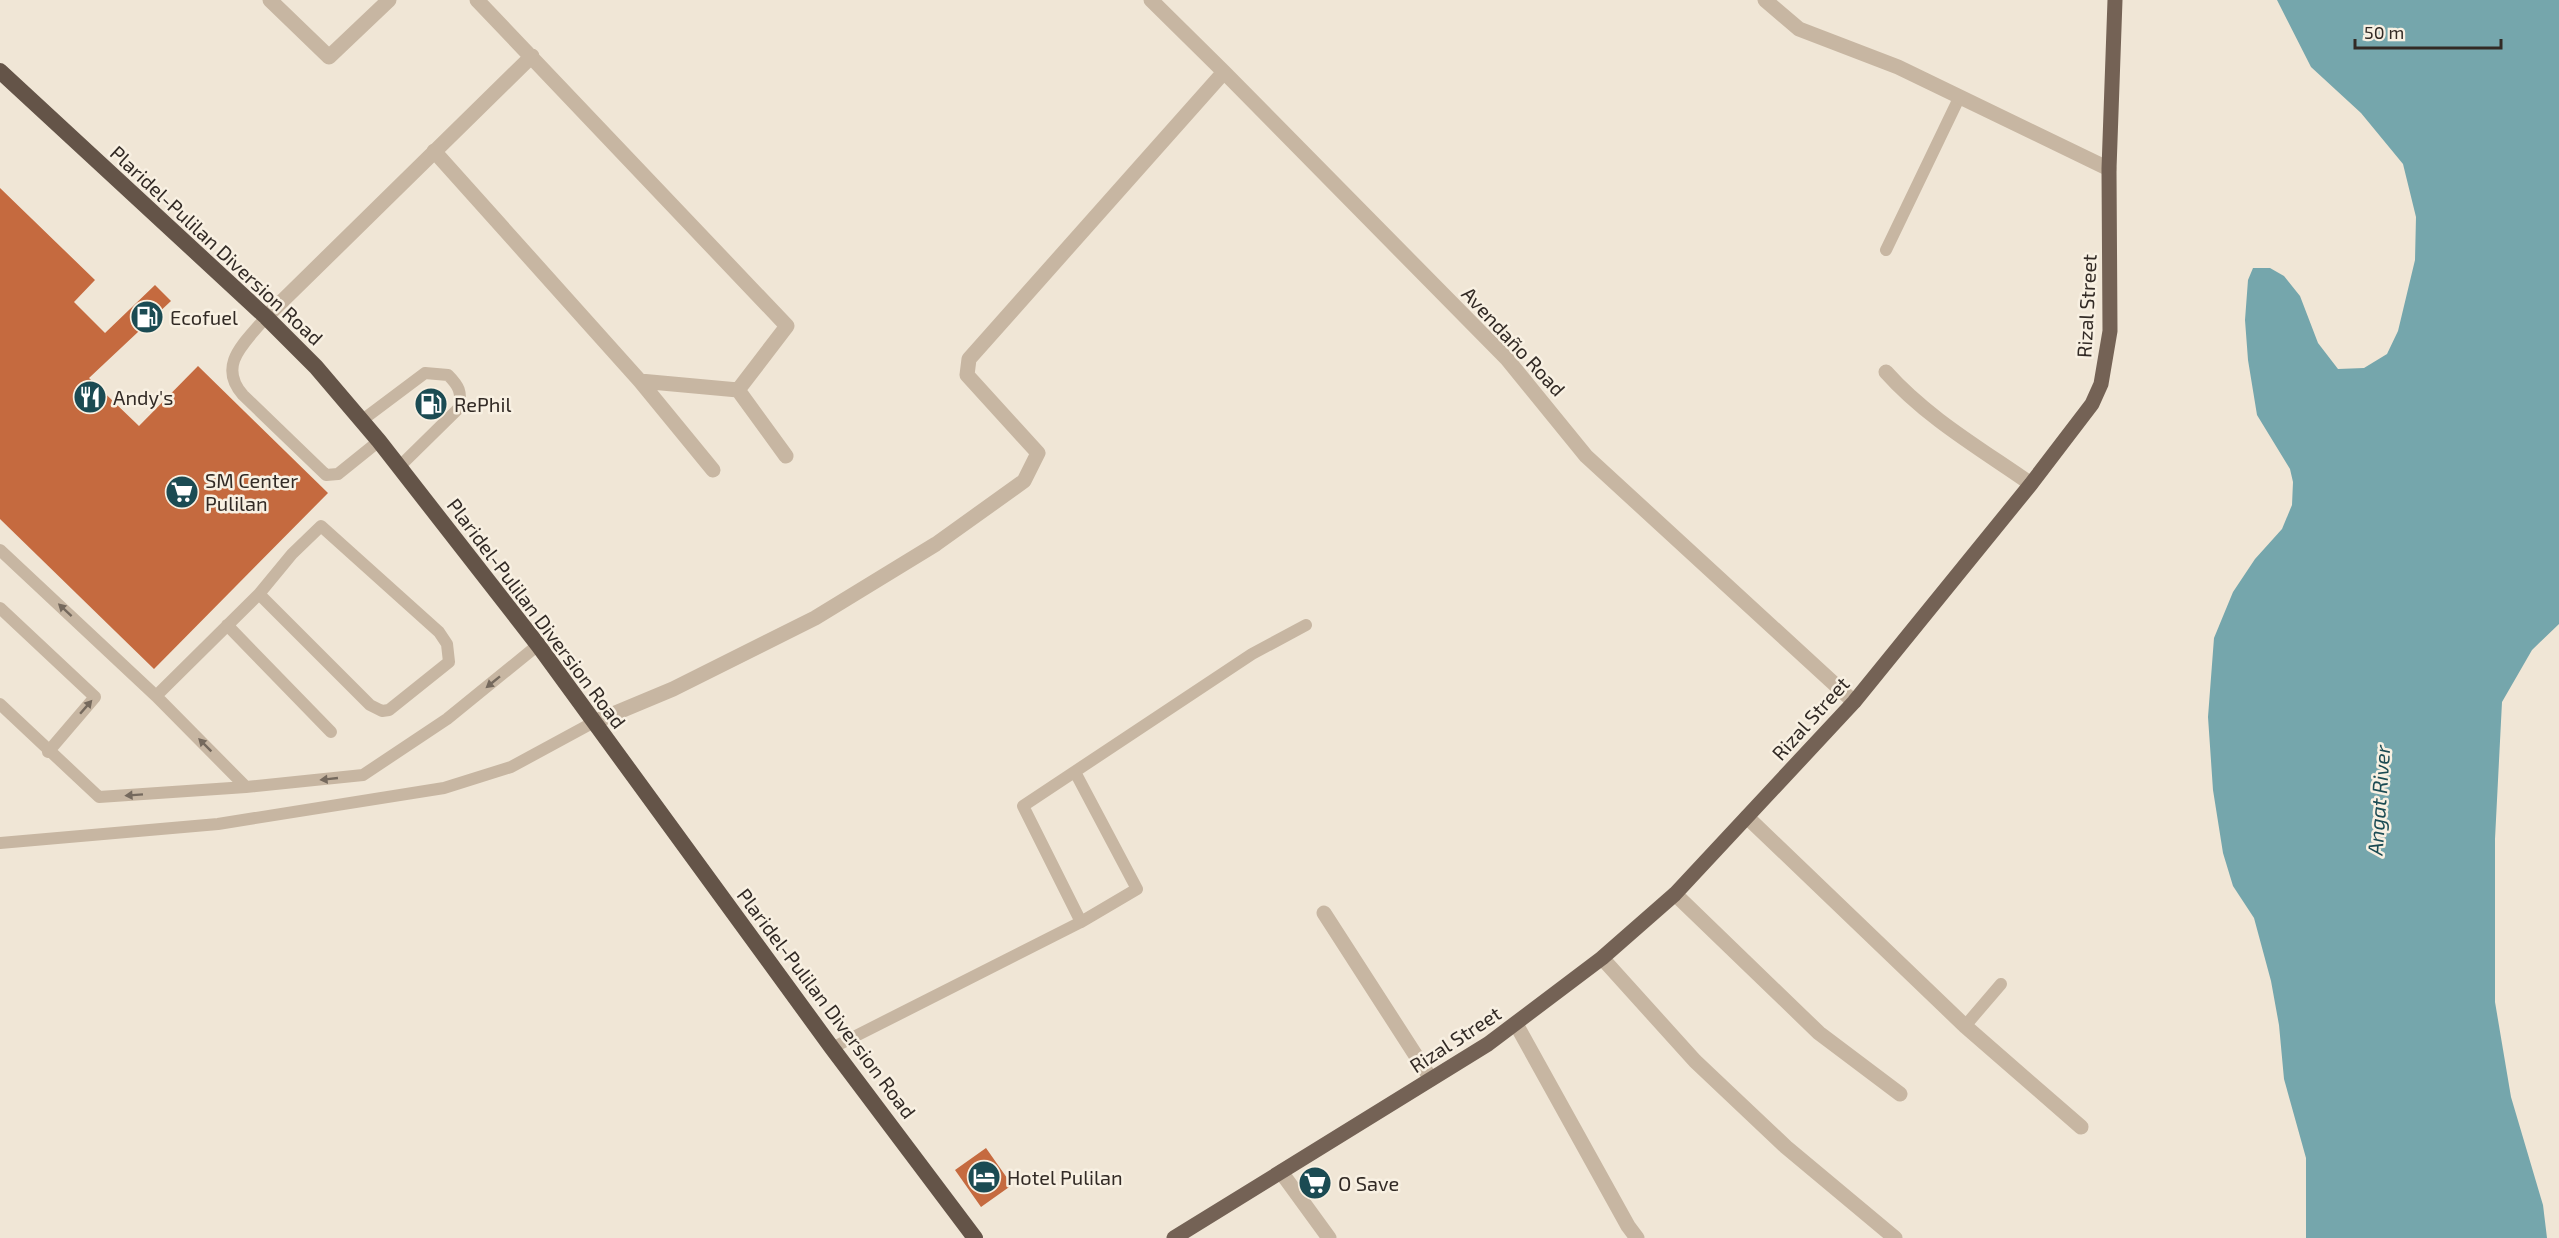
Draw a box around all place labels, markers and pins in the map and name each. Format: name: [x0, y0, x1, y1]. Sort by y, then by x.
fuel station icon: Ecofuel: [129, 299, 165, 335]
place label: Ecofuel: [170, 305, 238, 329]
restaurant icon: Andy's: [72, 379, 108, 415]
place label: Andy's: [113, 385, 173, 409]
fuel station icon: RePhil: [413, 386, 449, 422]
place label: RePhil: [454, 392, 511, 416]
place label: SM Center Pulilan: [205, 468, 298, 515]
supermarket icon: SM Center Pulilan: [164, 474, 200, 510]
hotel icon: Hotel Pulilan: [966, 1159, 1002, 1195]
place label: Hotel Pulilan: [1007, 1165, 1123, 1189]
supermarket icon: O Save: [1297, 1165, 1333, 1201]
place label: O Save: [1338, 1171, 1399, 1195]

